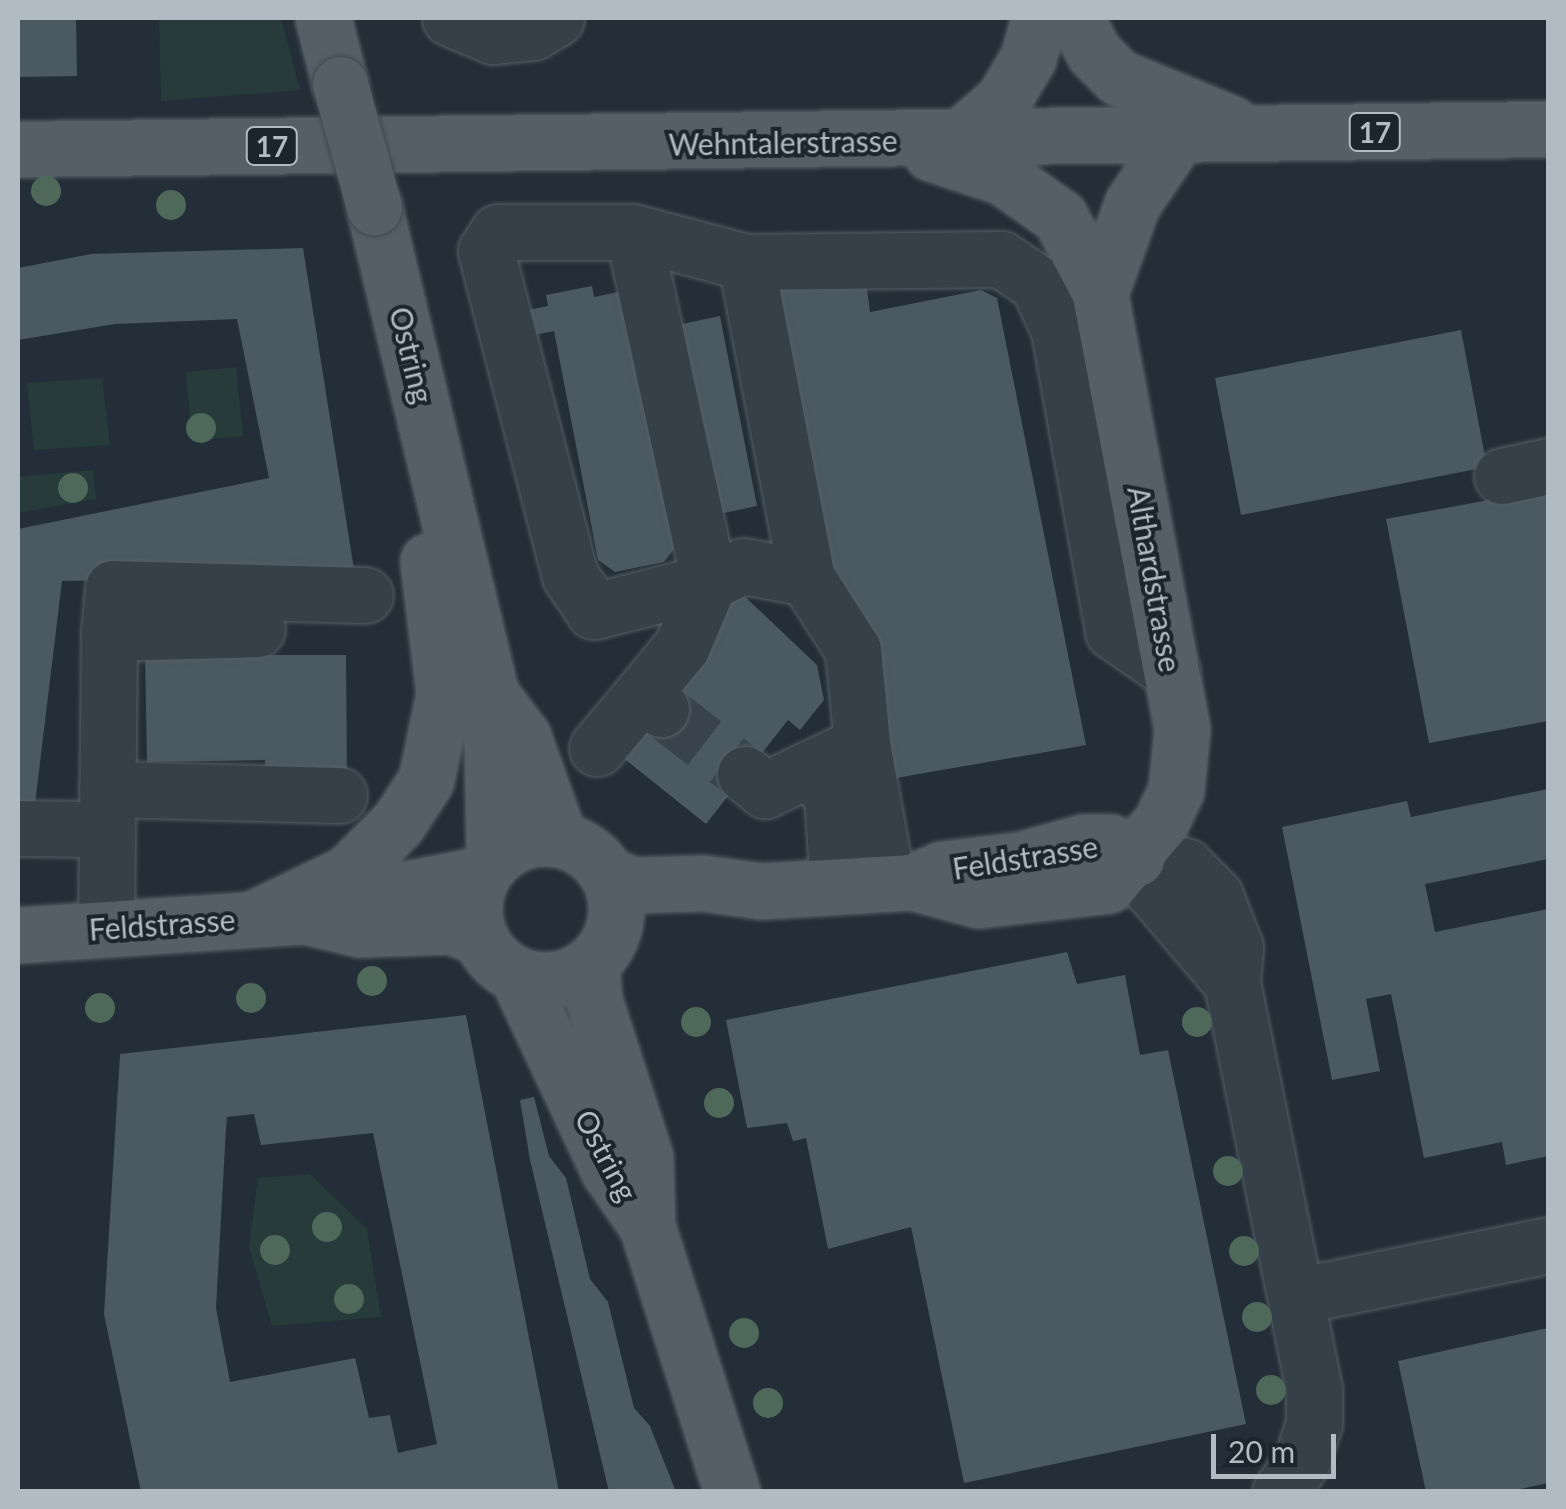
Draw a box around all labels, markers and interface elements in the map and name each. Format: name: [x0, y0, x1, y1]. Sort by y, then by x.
road number: 17: [1348, 109, 1402, 155]
street label: Wehntalerstrasse: [668, 122, 898, 162]
road number: 17: [244, 123, 300, 169]
street label: Ostring: [383, 303, 441, 407]
street label: Althardstrasse: [1121, 483, 1189, 675]
street label: Feldstrasse: [950, 828, 1100, 886]
street label: Feldstrasse: [88, 901, 236, 947]
street label: Ostring: [568, 1103, 646, 1207]
scale bar: [1216, 1414, 1341, 1476]
text: 20 m: [1228, 1433, 1295, 1469]

